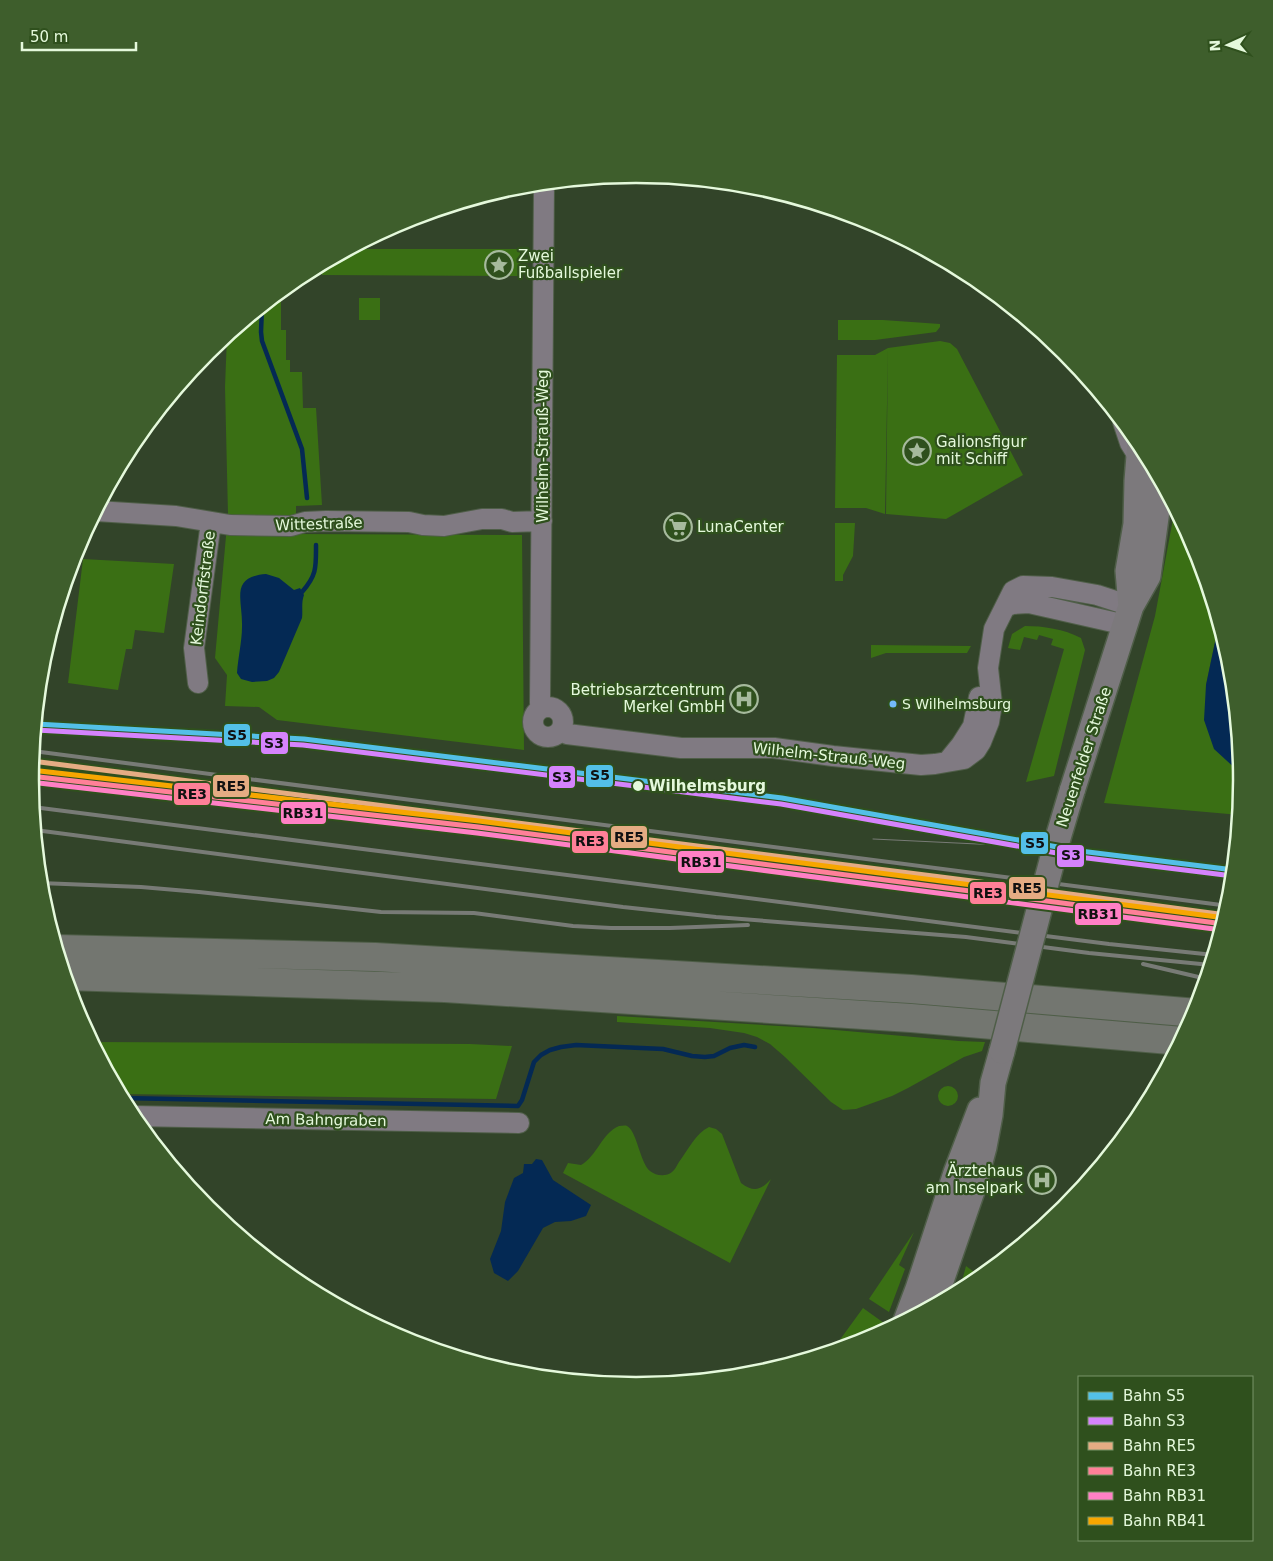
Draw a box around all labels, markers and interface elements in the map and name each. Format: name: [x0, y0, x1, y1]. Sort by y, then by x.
scale bar: [22, 20, 136, 52]
north arrow: [1203, 20, 1253, 70]
text: 50 m: [30, 28, 68, 46]
text: N: [1207, 39, 1223, 52]
place label: Zwei Fußballspieler: [518, 247, 623, 282]
place icon: Zwei Fußballspieler: [484, 250, 514, 280]
street label: Wilhelm-Strauß-Weg: [534, 369, 552, 523]
place label: Galionsfigur mit Schiff: [936, 433, 1027, 468]
place icon: Galionsfigur mit Schiff: [902, 436, 932, 466]
supermarket icon: LunaCenter: [663, 512, 693, 542]
street label: Wittestraße: [275, 513, 363, 535]
place label: LunaCenter: [697, 518, 785, 536]
street label: Keindorffstraße: [187, 530, 219, 646]
place label: Betriebsarztcentrum Merkel GmbH: [570, 681, 725, 716]
hospital icon: Betriebsarztcentrum Merkel GmbH: [729, 684, 759, 714]
street label: Neuenfelder Straße: [1053, 685, 1115, 829]
place label: S Wilhelmsburg: [902, 696, 1011, 712]
marker: S Wilhelmsburg: [888, 699, 898, 709]
line badge: S5: [223, 723, 251, 747]
text: S5: [227, 727, 247, 743]
line badge: S3: [260, 731, 289, 755]
text: S3: [264, 735, 284, 751]
street label: Wilhelm-Strauß-Weg: [752, 739, 906, 773]
line badge: S5: [585, 764, 614, 788]
line badge: S3: [548, 765, 576, 789]
text: S5: [590, 767, 610, 783]
text: S3: [552, 769, 572, 785]
line badge: RE5: [212, 774, 250, 798]
place label: Wilhelmsburg: [649, 777, 766, 795]
text: RE5: [216, 778, 246, 794]
marker: Wilhelmsburg: [631, 779, 645, 793]
line badge: RE3: [173, 782, 211, 806]
text: RE3: [177, 786, 207, 802]
line badge: RB31: [280, 801, 327, 825]
text: RB31: [283, 805, 323, 821]
line badge: RE5: [610, 825, 648, 849]
text: RE5: [614, 829, 644, 845]
line badge: RE3: [571, 830, 609, 854]
line badge: S5: [1020, 831, 1049, 855]
text: RE3: [575, 833, 605, 849]
text: S5: [1025, 835, 1045, 851]
line badge: S3: [1056, 844, 1085, 868]
text: S3: [1061, 847, 1081, 863]
line badge: RB31: [677, 850, 725, 874]
text: RB31: [681, 854, 721, 870]
line badge: RE5: [1008, 876, 1046, 900]
text: RE5: [1012, 880, 1042, 896]
line badge: RE3: [969, 881, 1007, 905]
text: RE3: [973, 885, 1003, 901]
line badge: RB31: [1074, 902, 1122, 926]
text: RB31: [1078, 906, 1118, 922]
street label: Am Bahngraben: [265, 1110, 387, 1130]
place label: Ärztehaus am Inselpark: [926, 1161, 1023, 1197]
hospital icon: Ärztehaus am Inselpark: [1027, 1165, 1057, 1195]
legend: [1078, 1376, 1253, 1541]
text: Bahn S5: [1123, 1387, 1185, 1405]
text: Bahn S3: [1123, 1412, 1185, 1430]
text: Bahn RE5: [1123, 1437, 1196, 1455]
text: Bahn RE3: [1123, 1462, 1196, 1480]
text: Bahn RB31: [1123, 1487, 1206, 1505]
text: Bahn RB41: [1123, 1512, 1206, 1530]

